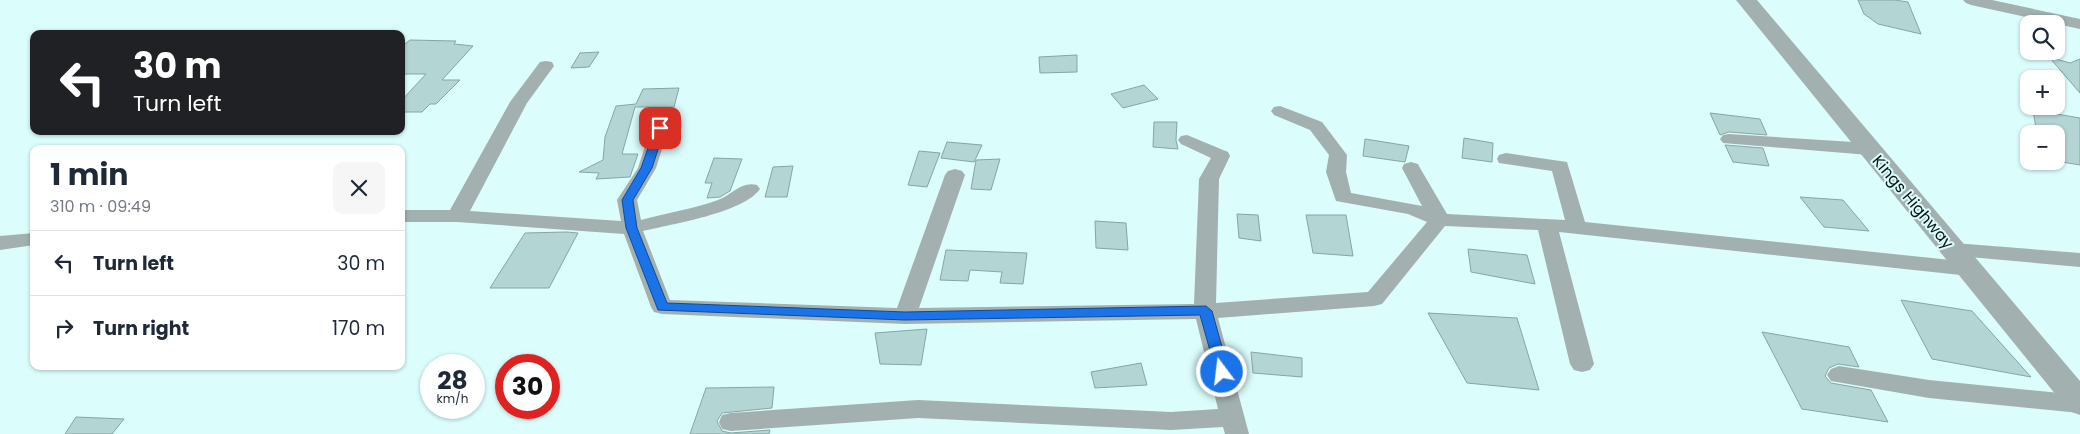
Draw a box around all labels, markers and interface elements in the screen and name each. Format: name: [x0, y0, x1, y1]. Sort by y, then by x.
map controls: [2020, 15, 2065, 170]
button: search: [2020, 15, 2065, 60]
text: 30 m: [133, 41, 221, 90]
icon: left: [50, 50, 115, 115]
button: +: [2020, 70, 2065, 115]
text: Turn left: [133, 88, 221, 119]
pin: [639, 107, 681, 149]
icon: arrive: [646, 114, 674, 142]
button: −: [2020, 125, 2065, 170]
street label: Kings Highway: [1867, 150, 1959, 254]
text: 1 min: [50, 153, 128, 196]
button: close: [333, 162, 385, 214]
text: 310 m · 09:49: [50, 195, 151, 218]
icon: left: [50, 249, 78, 277]
text: Turn left: [93, 250, 174, 277]
text: 30 m: [337, 250, 385, 277]
icon: right: [50, 314, 78, 342]
text: Turn right: [93, 315, 189, 342]
text: 170 m: [332, 315, 385, 342]
position arrow: [1195, 345, 1247, 397]
speed limit sign: 30: [495, 354, 560, 419]
text: 28: [437, 363, 468, 398]
text: km/h: [437, 390, 468, 407]

